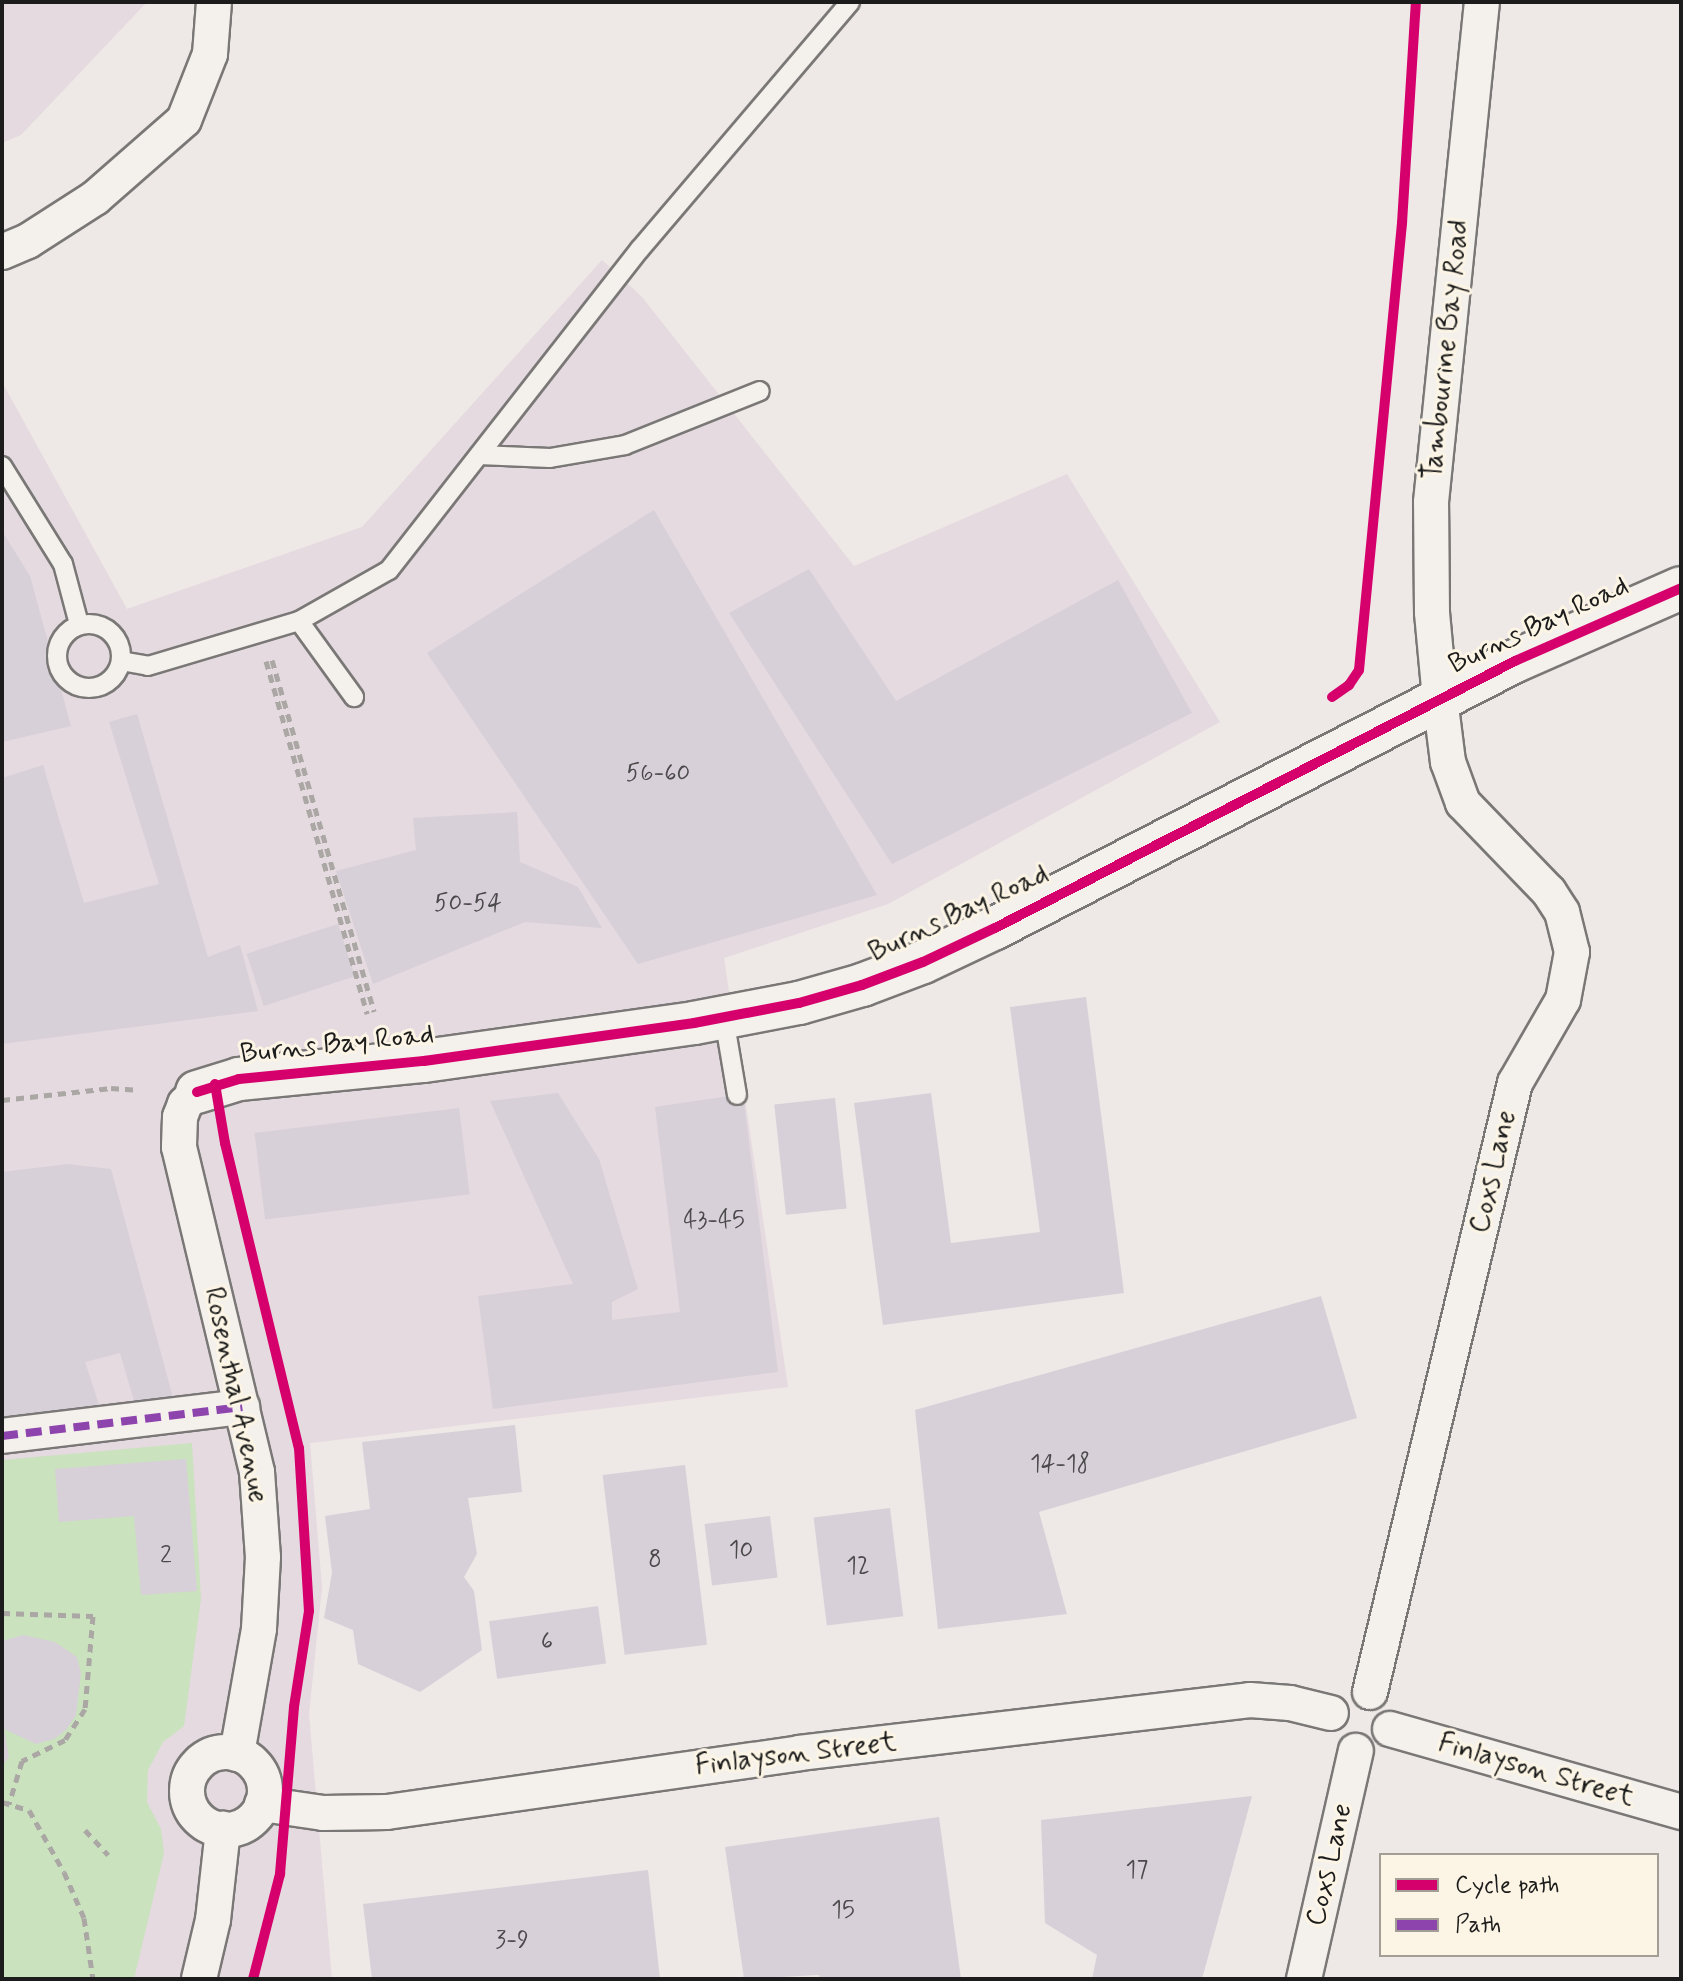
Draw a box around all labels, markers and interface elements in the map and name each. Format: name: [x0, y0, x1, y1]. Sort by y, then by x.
street label: Tambourine Bay Road: [1417, 219, 1477, 481]
street label: Burns Bay Road: [1444, 570, 1634, 682]
house number: 56-60: [626, 760, 690, 788]
street label: Burns Bay Road: [864, 858, 1054, 970]
house number: 50-54: [434, 890, 502, 918]
street label: Burns Bay Road: [239, 1018, 435, 1072]
street label: Coxs Lane: [1464, 1107, 1524, 1237]
house number: 43-45: [683, 1207, 745, 1235]
street label: Rosenthal Avenue: [196, 1286, 274, 1504]
house number: 14-18: [1030, 1451, 1090, 1479]
house number: 10: [729, 1537, 753, 1565]
house number: 2: [160, 1542, 172, 1570]
house number: 8: [648, 1546, 662, 1574]
house number: 12: [846, 1553, 870, 1581]
house number: 6: [541, 1628, 553, 1656]
street label: Finlayson Street: [694, 1726, 898, 1784]
street label: Finlayson Street: [1434, 1727, 1638, 1815]
street label: Coxs Lane: [1300, 1800, 1360, 1930]
legend: [1379, 1853, 1659, 1957]
house number: 17: [1126, 1857, 1148, 1885]
text: Cycle path: [1455, 1870, 1560, 1901]
house number: 15: [831, 1897, 855, 1925]
text: Path: [1455, 1910, 1501, 1941]
house number: 3-9: [495, 1927, 529, 1955]

